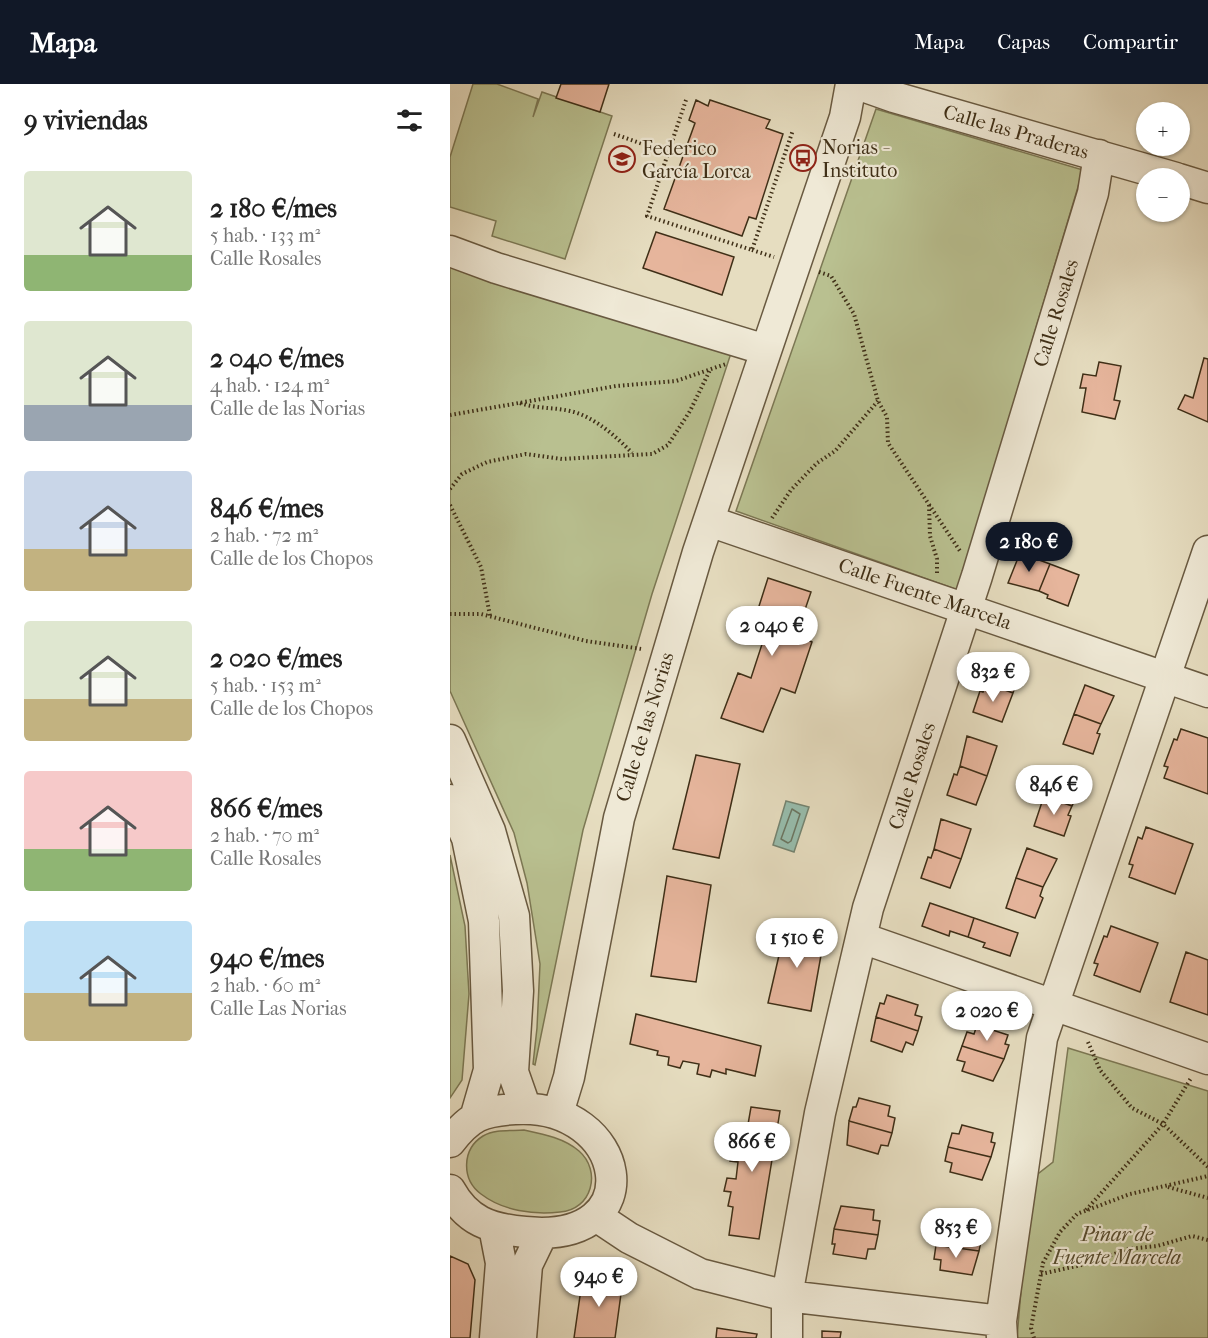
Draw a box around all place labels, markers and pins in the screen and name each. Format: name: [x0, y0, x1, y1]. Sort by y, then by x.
place label: Norias - Instituto: [822, 136, 897, 182]
place label: Federico García Lorca: [642, 137, 752, 183]
bus stop icon: Norias - Instituto: [788, 143, 818, 173]
school or university icon: Federico García Lorca: [607, 144, 637, 174]
pin: 2 180 €: [974, 522, 1084, 573]
pin: 2 040 €: [717, 606, 827, 657]
pin: 832 €: [951, 652, 1035, 703]
pin: 846 €: [1012, 765, 1096, 816]
pin: 1 510 €: [742, 918, 852, 969]
pin: 2 020 €: [932, 991, 1042, 1042]
pin: 866 €: [710, 1122, 794, 1173]
pin: 853 €: [914, 1208, 998, 1259]
pin: 940 €: [557, 1257, 641, 1308]

